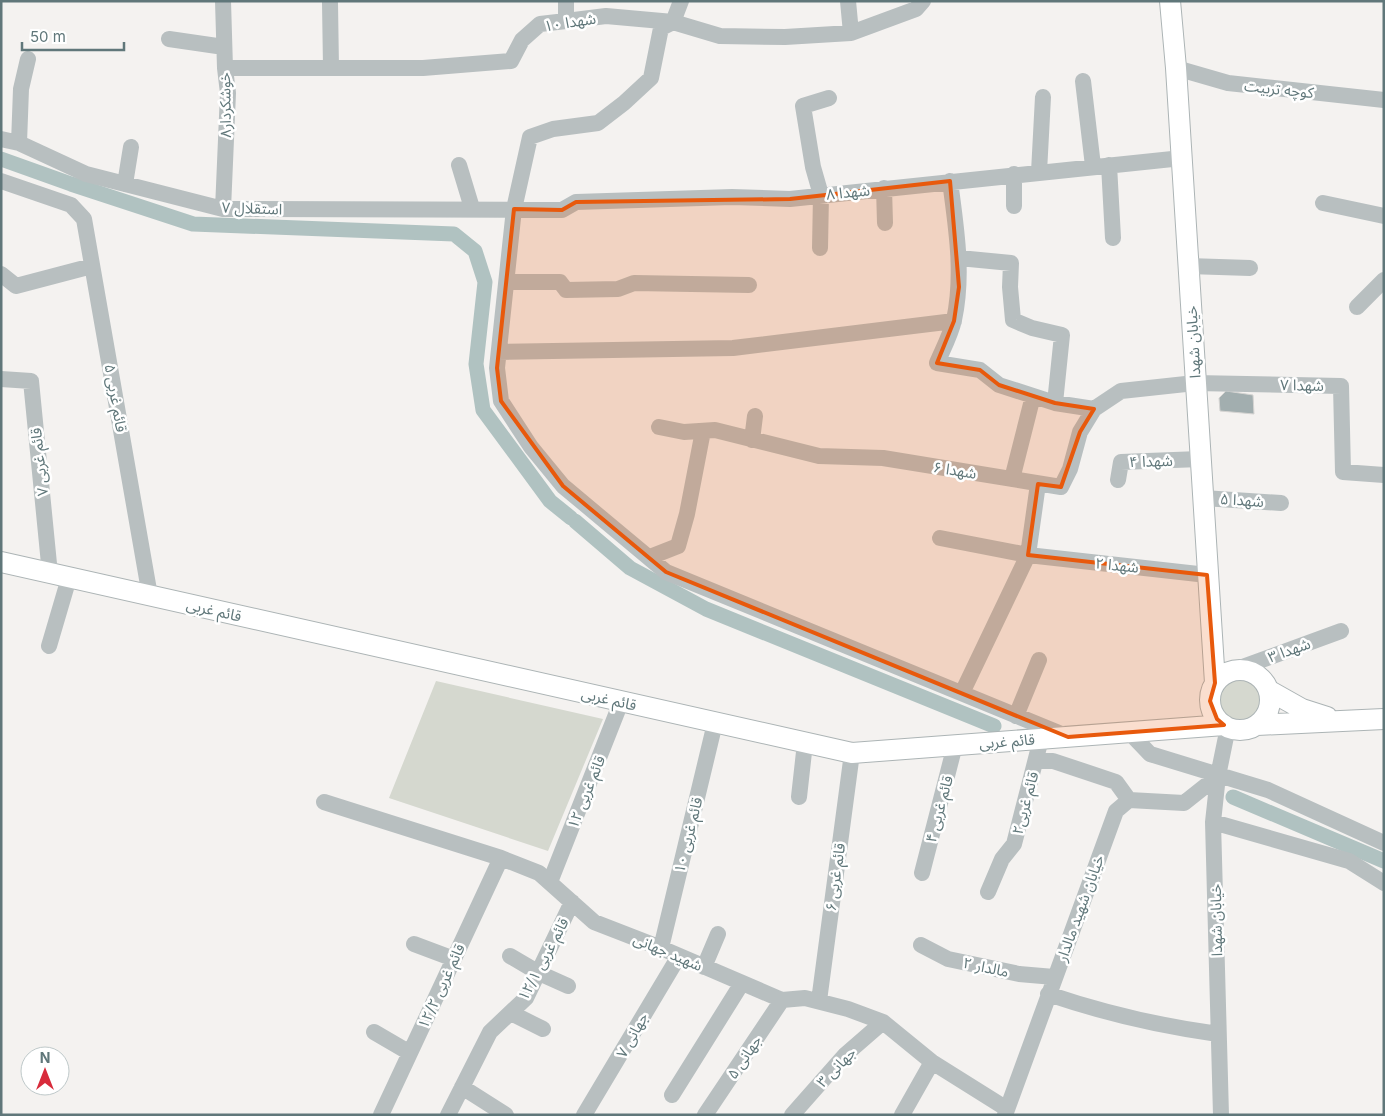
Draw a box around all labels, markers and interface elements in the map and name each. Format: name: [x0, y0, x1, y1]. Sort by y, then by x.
street label: شهدا ۱۰: [543, 8, 598, 35]
scale bar: [22, 20, 125, 52]
text: 50 m: [30, 27, 66, 46]
street label: خوشکردار۸: [215, 72, 235, 138]
street label: کوچه تربیت: [1243, 76, 1315, 103]
street label: شهدا ۸: [825, 180, 871, 204]
street label: استقلال ۷: [221, 197, 283, 219]
street label: خیابان شهدا: [1182, 305, 1204, 379]
street label: قائم غربی ۵: [99, 363, 131, 434]
street label: شهدا ۷: [1280, 375, 1324, 395]
street label: قائم غربی ۷: [26, 426, 54, 497]
street label: شهدا ۴: [1129, 451, 1173, 471]
street label: شهدا ۶: [932, 457, 978, 483]
street label: شهدا ۵: [1220, 489, 1265, 511]
street label: شهدا ۲: [1094, 553, 1140, 577]
street label: قائم غربی: [184, 594, 244, 628]
street label: شهدا ۳: [1265, 634, 1313, 666]
street label: قائم غربی: [579, 683, 639, 717]
street label: قائم غربی: [978, 730, 1036, 754]
street label: قائم غربی ۱۲: [563, 752, 611, 832]
street label: ۲قائم غربی: [1007, 769, 1045, 837]
street label: قائم غربی ۴: [921, 773, 959, 845]
street label: قائم غربی ۱۰: [669, 795, 709, 875]
street label: قائم غربی ۶: [821, 841, 851, 913]
street label: خیابان شهید مالدار: [1052, 852, 1108, 965]
street label: خیابان شهدا: [1206, 883, 1226, 956]
street label: قائم غربی ۱۲/۱: [513, 914, 575, 1005]
street label: شهید جهانی: [631, 929, 706, 975]
street label: قائم غربی ۱۲/۲: [413, 940, 471, 1032]
street label: مالدار ۲: [962, 953, 1010, 981]
street label: جهانی ۷: [612, 1009, 652, 1061]
street label: جهانی ۵: [723, 1031, 766, 1083]
street label: جهانی ۳: [812, 1043, 860, 1091]
north arrow: [20, 1046, 70, 1096]
text: N: [40, 1049, 50, 1066]

